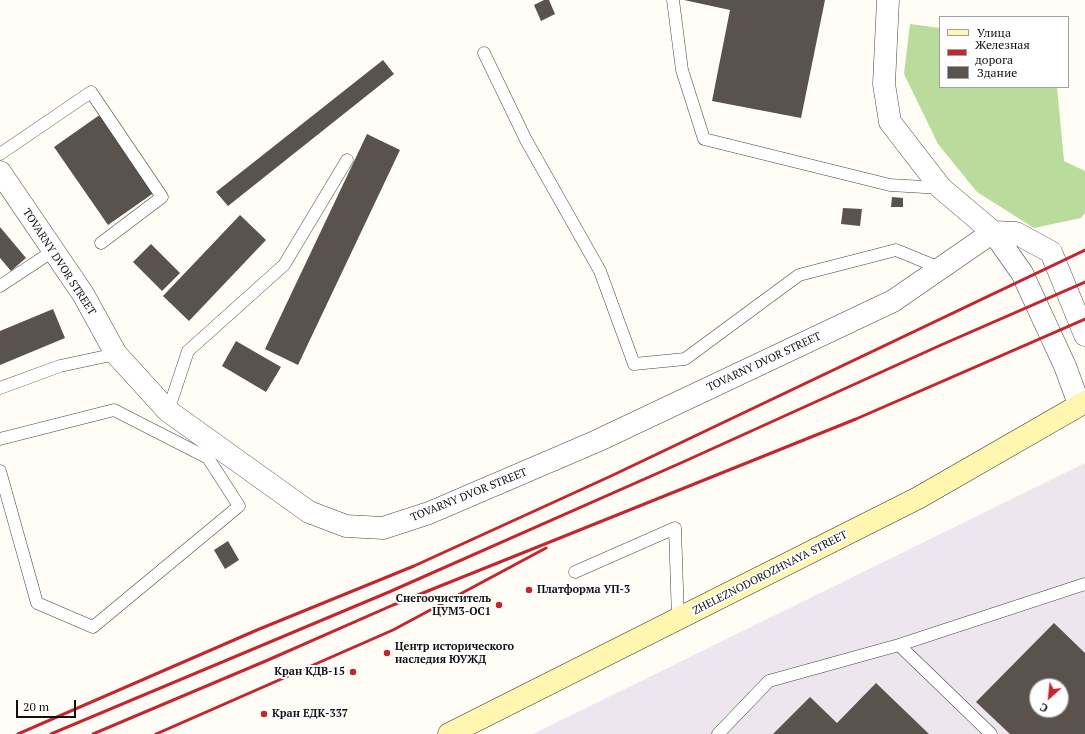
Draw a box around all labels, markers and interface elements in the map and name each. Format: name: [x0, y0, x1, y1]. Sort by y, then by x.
legend: [939, 16, 1069, 88]
text: Улица: [977, 25, 1011, 40]
text: Железная дорога: [975, 37, 1030, 67]
text: Здание: [977, 65, 1017, 80]
street label: TOVARNY DVOR STREET: [20, 206, 98, 318]
street label: TOVARNY DVOR STREET: [705, 330, 823, 394]
street label: TOVARNY DVOR STREET: [409, 466, 529, 524]
street label: ZHELEZNODOROZHNAYA STREET: [690, 528, 850, 618]
place label: Платформа УП-3: [537, 583, 630, 597]
marker: Платформа УП-3: [524, 585, 534, 595]
place label: Снегоочиститель ЦУМ3-ОС1: [396, 592, 491, 618]
marker: Снегоочиститель ЦУМ3-ОС1: [494, 600, 504, 610]
place label: Центр исторического наследия ЮУЖД: [395, 640, 514, 666]
marker: Центр исторического наследия ЮУЖД: [382, 648, 392, 658]
place label: Кран КДВ-15: [274, 665, 345, 679]
marker: Кран КДВ-15: [348, 667, 358, 677]
north arrow: [1029, 678, 1069, 718]
scale bar: [18, 692, 78, 718]
text: 20 m: [23, 699, 49, 714]
text: С: [1038, 700, 1050, 716]
place label: Кран ЕДК-337: [272, 707, 348, 721]
marker: Кран ЕДК-337: [259, 709, 269, 719]

